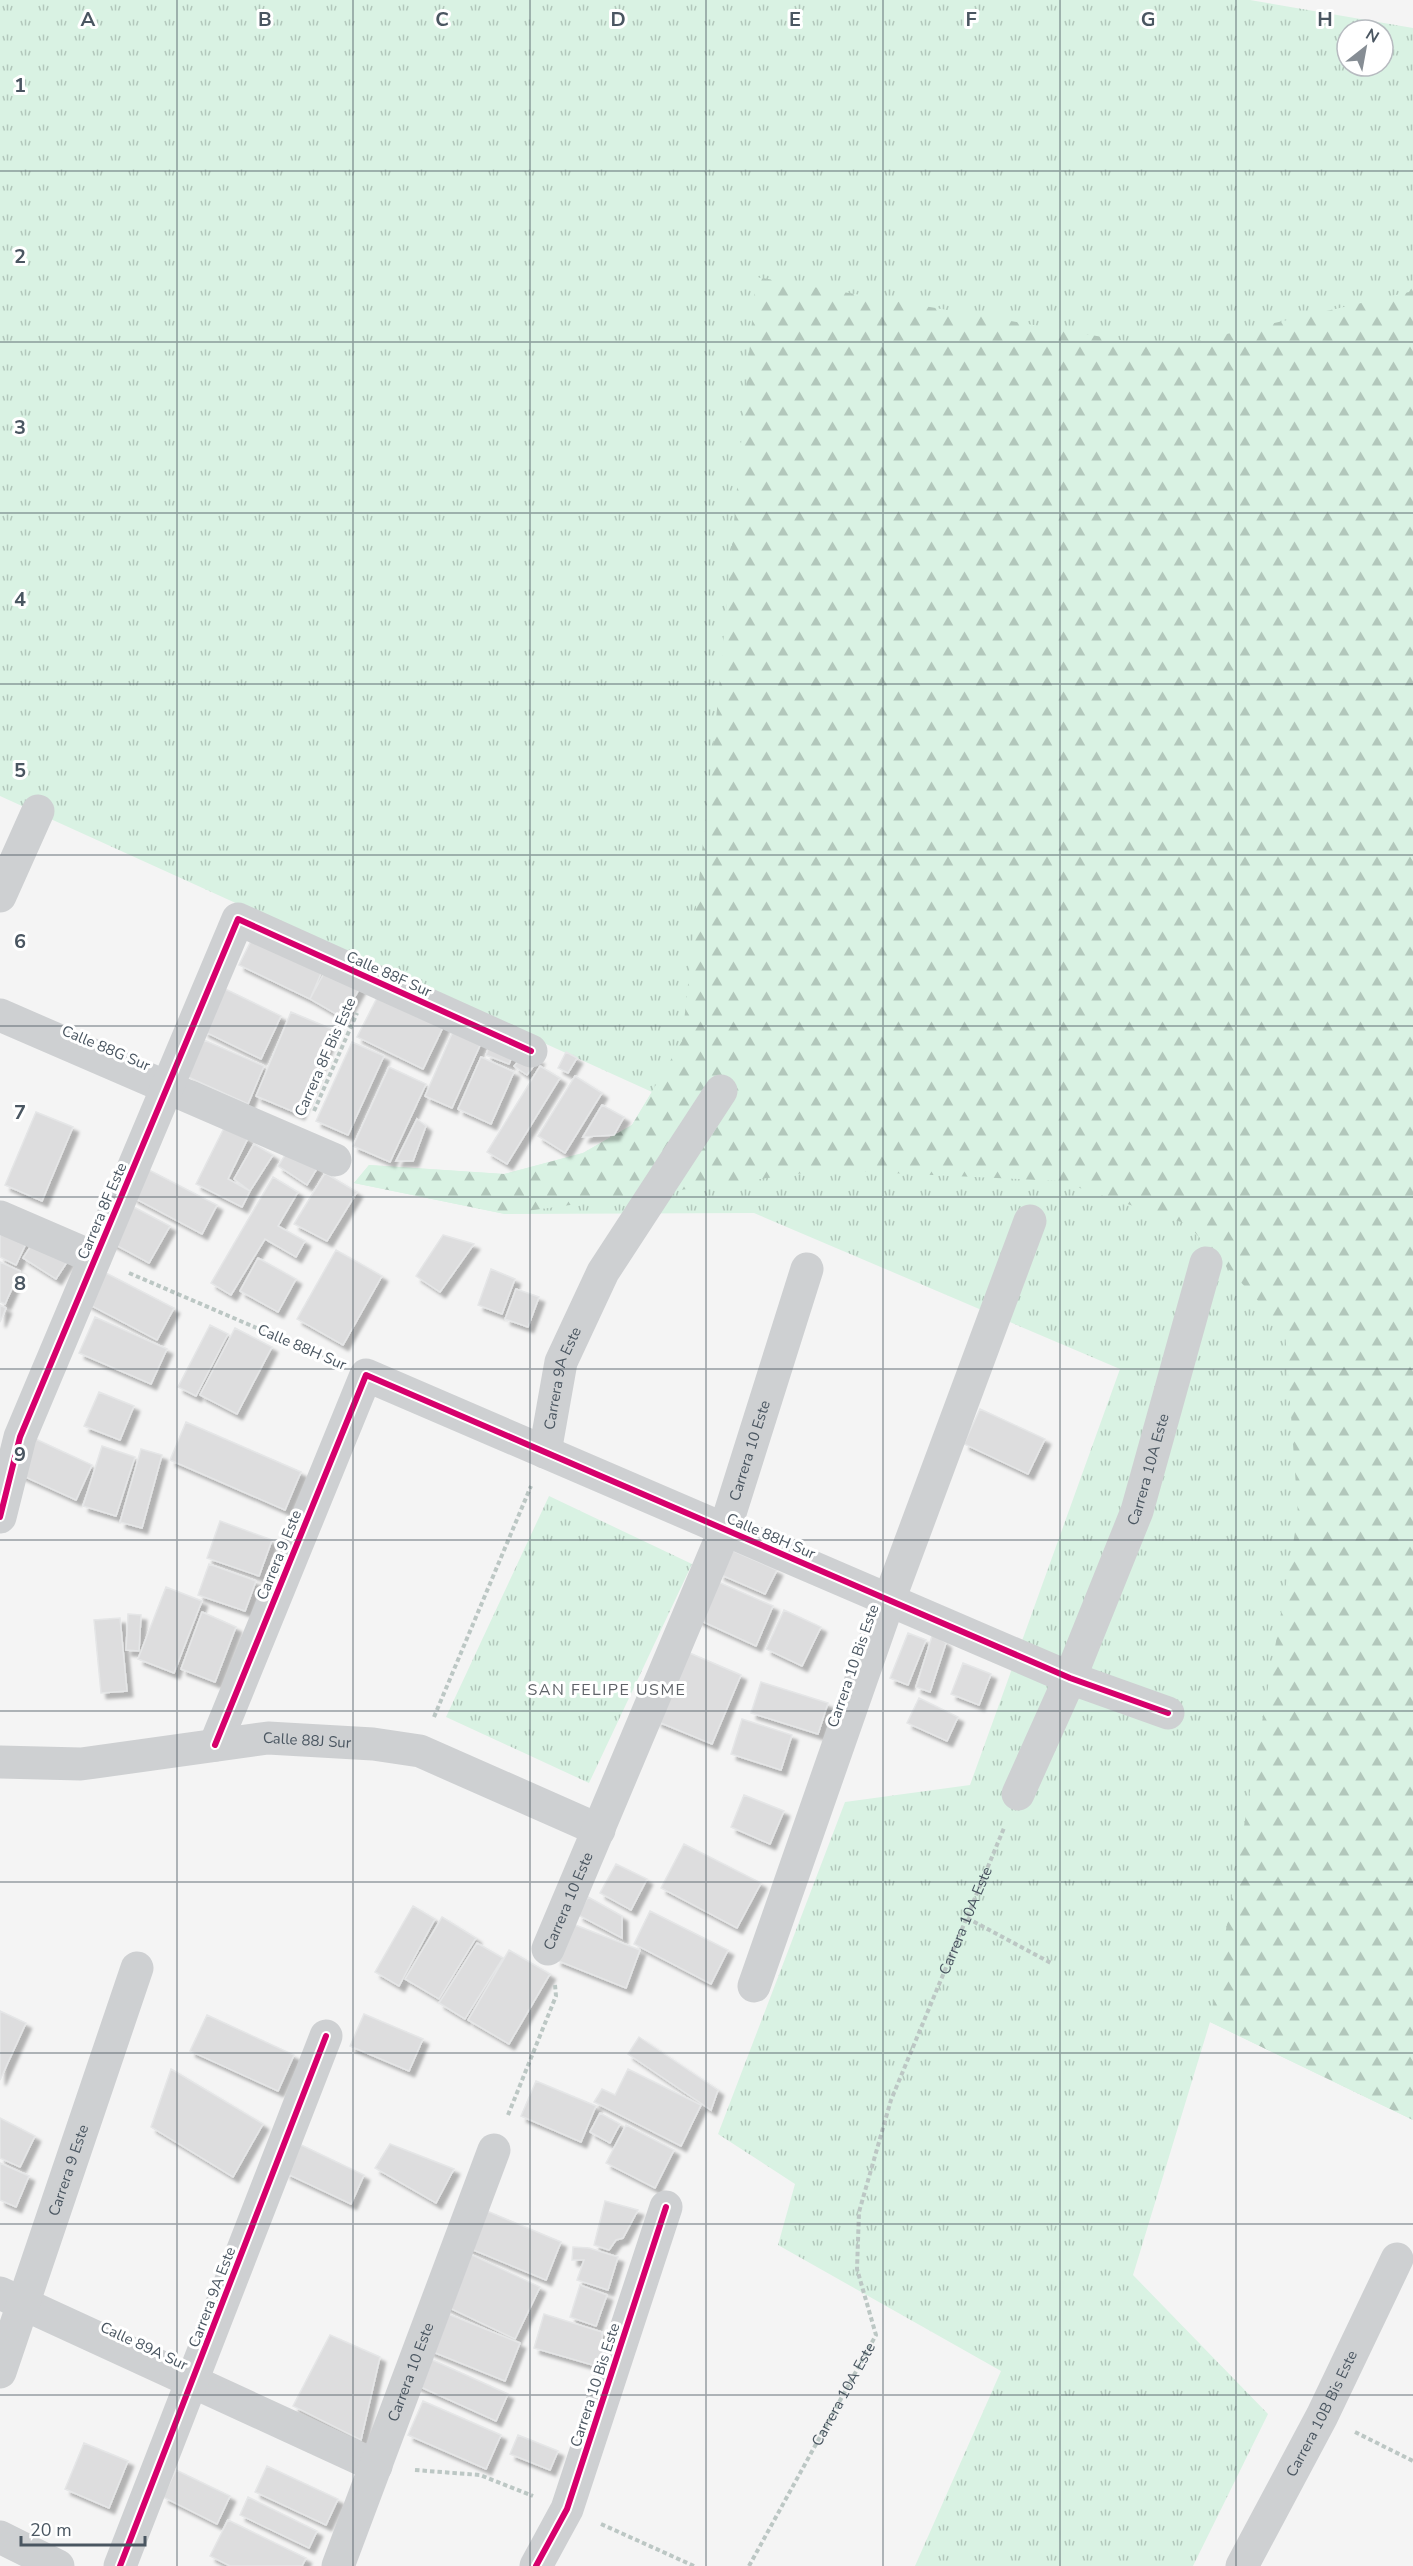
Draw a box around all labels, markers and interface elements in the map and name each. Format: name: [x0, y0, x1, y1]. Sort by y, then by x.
text: A: [81, 6, 96, 33]
text: B: [258, 6, 272, 33]
text: C: [435, 6, 449, 33]
text: D: [610, 6, 626, 33]
text: E: [789, 6, 801, 33]
text: F: [965, 6, 977, 33]
text: G: [1141, 6, 1155, 33]
text: H: [1317, 6, 1333, 33]
north arrow: [1335, 18, 1395, 78]
text: N: [1361, 23, 1383, 49]
text: 1: [14, 72, 26, 99]
text: 2: [14, 243, 26, 270]
text: 3: [14, 414, 26, 441]
text: 4: [14, 586, 26, 613]
text: 5: [14, 757, 26, 784]
text: 6: [14, 928, 26, 955]
street label: Calle 88F Sur: [343, 946, 435, 1002]
street label: Carrera 8F Bis Este: [290, 994, 360, 1120]
street label: Calle 88G Sur: [59, 1020, 154, 1076]
text: 7: [14, 1099, 26, 1126]
street label: Carrera 8F Este: [73, 1159, 131, 1263]
text: 8: [14, 1270, 26, 1297]
street label: Calle 88H Sur: [254, 1319, 350, 1375]
street label: Carrera 9A Este: [539, 1324, 586, 1431]
street label: Carrera 10 Este: [724, 1398, 775, 1503]
street label: Carrera 10A Este: [1122, 1411, 1174, 1528]
text: 9: [14, 1441, 26, 1468]
street label: Carrera 9 Este: [252, 1507, 306, 1603]
street label: Calle 88H Sur: [723, 1508, 819, 1564]
street label: Carrera 10 Bis Este: [823, 1602, 883, 1730]
district label: SAN FELIPE USME: [528, 1679, 686, 1701]
street label: Calle 88J Sur: [262, 1727, 352, 1753]
street label: Carrera 10 Este: [539, 1849, 598, 1953]
street label: Carrera 10A Este: [934, 1864, 997, 1978]
street label: Carrera 9 Este: [44, 2122, 93, 2219]
street label: Carrera 9A Este: [184, 2244, 240, 2350]
street label: Calle 89A Sur: [97, 2317, 191, 2375]
street label: Carrera 10 Este: [383, 2320, 438, 2425]
street label: Carrera 10 Bis Este: [566, 2321, 624, 2449]
street label: Carrera 10A Este: [807, 2339, 880, 2450]
street label: Carrera 10B Bis Este: [1281, 2347, 1362, 2480]
scale bar: [21, 2509, 146, 2547]
text: 20 m: [30, 2518, 72, 2542]

